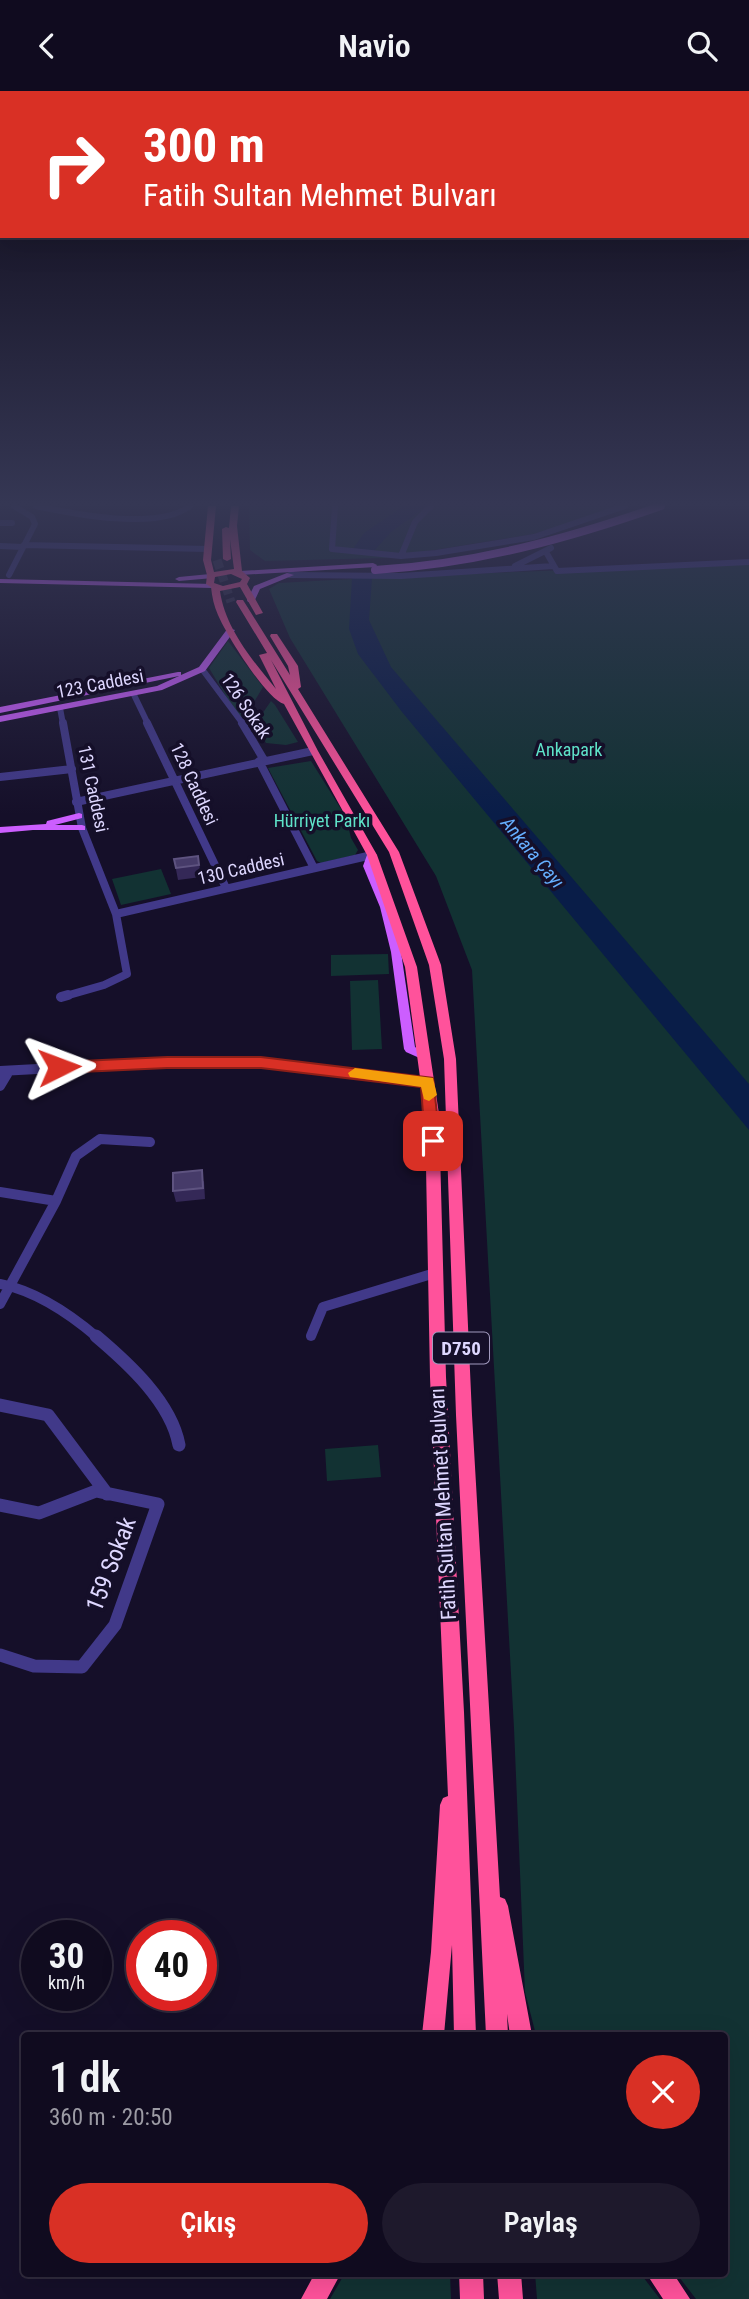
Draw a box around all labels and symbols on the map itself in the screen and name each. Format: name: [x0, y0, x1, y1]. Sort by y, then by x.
street label: 123 Caddesi: [55, 665, 145, 702]
street label: 126 Sokak: [217, 669, 276, 742]
street label: 128 Caddesi: [166, 739, 223, 828]
park label: Ankapark: [536, 739, 602, 760]
street label: 131 Caddesi: [74, 744, 113, 834]
park label: Hürriyet Parkı: [274, 810, 370, 831]
water label: Ankara Çayı: [495, 811, 569, 893]
street label: 130 Caddesi: [196, 848, 286, 889]
position arrow: [22, 1030, 96, 1104]
pin: [403, 1111, 463, 1171]
road number: D750: [433, 1333, 489, 1364]
street label: Fatih Sultan Mehmet Bulvarı: [425, 1387, 461, 1621]
street label: 159 Sokak: [80, 1513, 142, 1615]
speed limit sign: 40: [126, 1920, 217, 2011]

